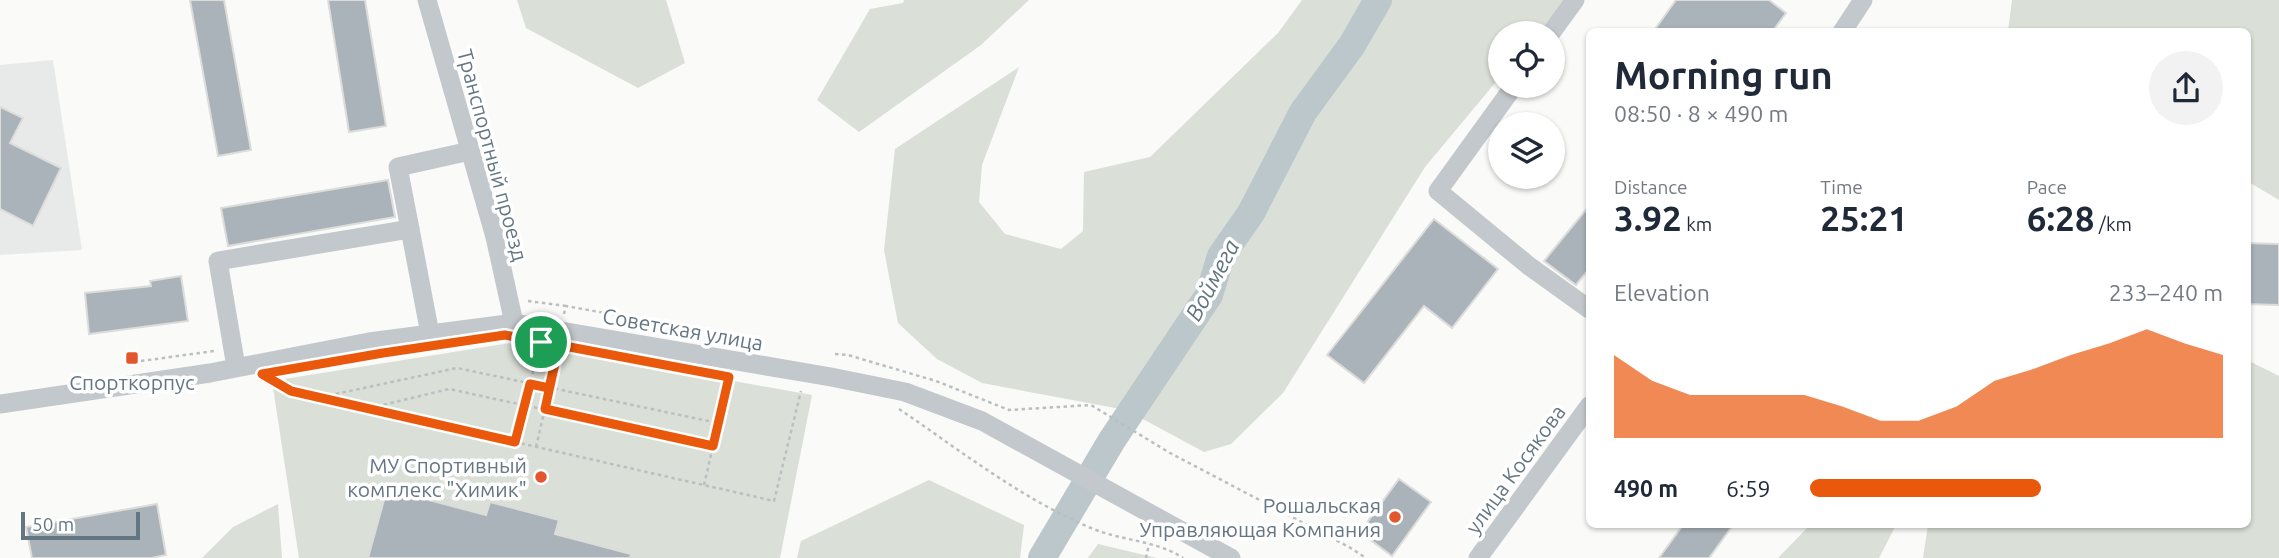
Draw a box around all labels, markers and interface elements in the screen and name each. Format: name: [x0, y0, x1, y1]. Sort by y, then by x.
map controls: [1488, 21, 1565, 189]
button: locate: [1488, 21, 1565, 98]
street label: Транспортный проезд: [453, 47, 533, 263]
button: share: [2149, 51, 2223, 125]
text: Morning run: [1614, 54, 1833, 96]
text: 08:50 · 8 × 490 m: [1614, 101, 1788, 126]
button: layers: [1488, 112, 1565, 189]
text: Distance: [1614, 176, 1688, 198]
text: Time: [1820, 176, 1863, 198]
text: Pace: [2027, 176, 2067, 198]
text: 3.92: [1614, 198, 1682, 238]
text: 25:21: [1820, 198, 1908, 238]
text: 6:28: [2027, 198, 2095, 238]
text: km: [1682, 213, 1712, 235]
text: /km: [2095, 213, 2132, 235]
water label: Воймега: [1180, 235, 1244, 325]
text: Elevation: [1614, 280, 1710, 305]
text: 233–240 m: [2109, 280, 2223, 305]
street label: Советская улица: [601, 303, 765, 355]
pin: [511, 312, 571, 372]
icon: arrive: [522, 323, 560, 361]
marker: Спорткорпус: [124, 350, 140, 366]
place label: Спорткорпус: [69, 370, 195, 394]
street label: улица Косякова: [1460, 400, 1570, 538]
place label: МУ Спортивный комплекс "Химик": [347, 453, 527, 501]
marker: МУ Спортивный комплекс "Химик": [533, 469, 549, 485]
text: 490 m: [1614, 476, 1678, 501]
text: 6:59: [1726, 476, 1771, 501]
place label: Рошальская Управляющая Компания: [1139, 493, 1381, 541]
scale bar: [21, 509, 140, 541]
marker: Рошальская Управляющая Компания: [1387, 509, 1403, 525]
text: 50 m: [32, 513, 74, 535]

